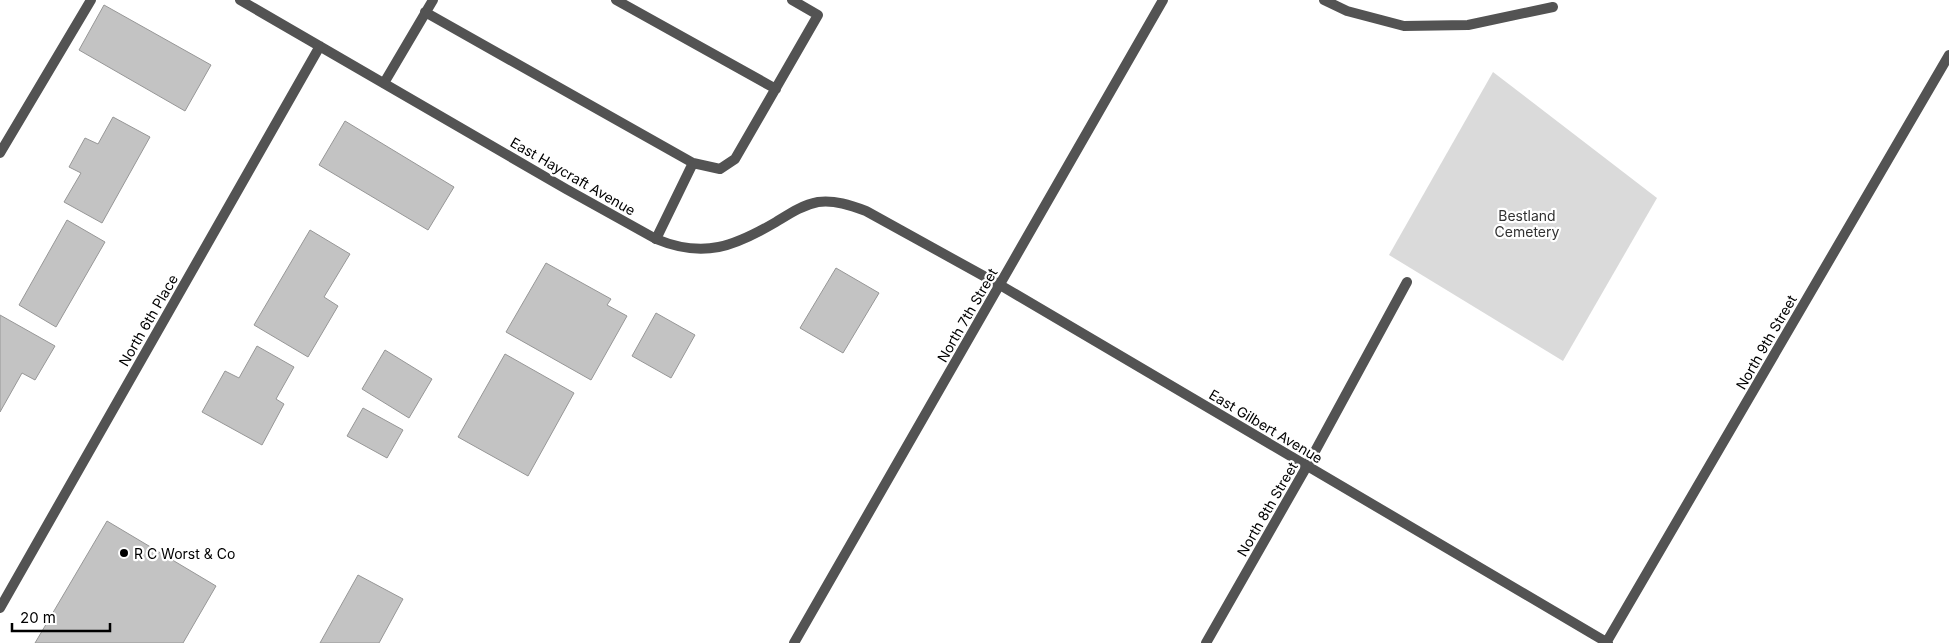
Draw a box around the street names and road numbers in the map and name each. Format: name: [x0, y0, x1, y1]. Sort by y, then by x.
street label: East Haycraft Avenue: [508, 133, 638, 219]
street label: North 7th Street: [933, 265, 1001, 365]
street label: North 6th Place: [115, 271, 181, 369]
street label: North 9th Street: [1732, 291, 1800, 392]
street label: East Gilbert Avenue: [1206, 385, 1326, 467]
street label: North 8th Street: [1233, 458, 1301, 559]

